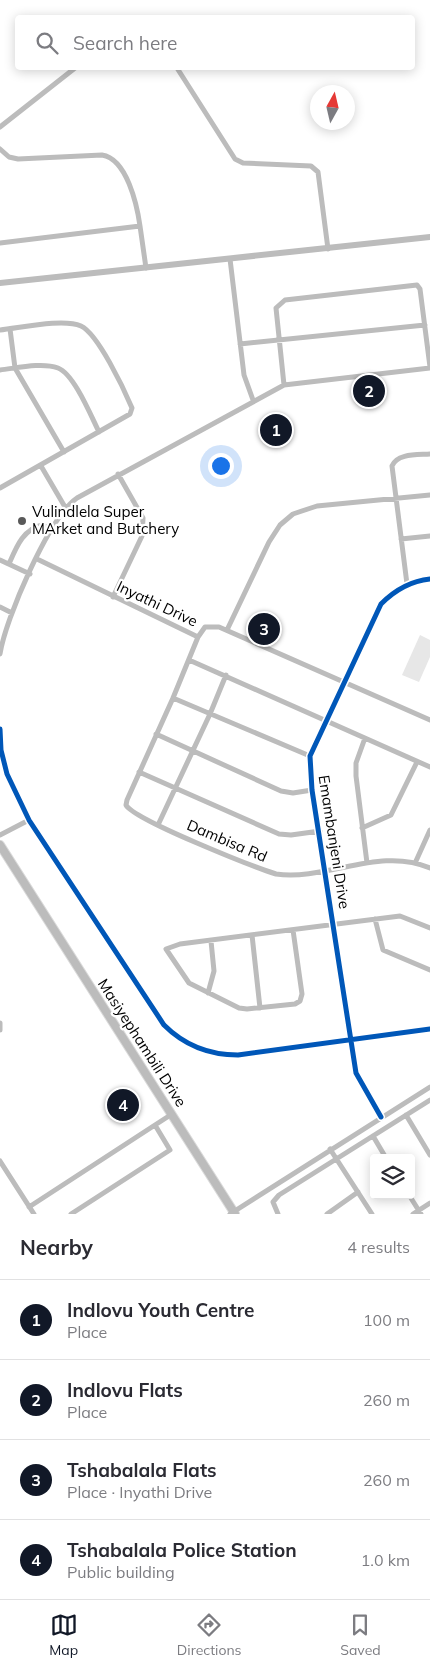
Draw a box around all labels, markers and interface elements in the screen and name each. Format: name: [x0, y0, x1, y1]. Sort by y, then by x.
search box: [15, 15, 415, 70]
icon: search: [33, 29, 61, 57]
text: Search here: [73, 31, 177, 55]
north arrow: [310, 85, 355, 130]
pin: 2: [353, 372, 385, 410]
pin: 1: [260, 411, 292, 449]
your location: [208, 453, 234, 479]
place label: Vulindlela Super MArket and Butchery: [32, 502, 179, 538]
marker: Vulindlela Super MArket and Butchery: [16, 515, 28, 527]
street label: Inyathi Drive: [114, 577, 201, 631]
pin: 3: [248, 610, 280, 648]
street label: Emambanjeni Drive: [315, 774, 354, 910]
street label: Dambisa Rd: [184, 815, 270, 866]
street label: Masiyephambili Drive: [94, 975, 191, 1110]
pin: 4: [107, 1086, 139, 1124]
map controls: [370, 1154, 415, 1199]
button: layers: [370, 1154, 415, 1199]
text: Nearby: [20, 1234, 93, 1260]
text: 4 results: [347, 1237, 410, 1257]
text: Indlovu Youth Centre: [67, 1298, 254, 1322]
text: 1: [31, 1310, 41, 1330]
text: 100 m: [363, 1310, 410, 1330]
text: Place: [67, 1322, 107, 1342]
text: Indlovu Flats: [67, 1378, 183, 1402]
text: 2: [31, 1390, 41, 1410]
text: 260 m: [363, 1390, 410, 1410]
text: Place: [67, 1402, 107, 1422]
text: Tshabalala Flats: [67, 1458, 217, 1482]
text: 3: [31, 1470, 41, 1490]
text: 260 m: [363, 1470, 410, 1490]
text: Place · Inyathi Drive: [67, 1482, 212, 1502]
text: Tshabalala Police Station: [67, 1538, 297, 1562]
text: 4: [31, 1550, 41, 1570]
text: 1.0 km: [361, 1550, 410, 1570]
text: Public building: [67, 1562, 175, 1582]
tab: Map: [49, 1611, 78, 1659]
tab: Directions: [177, 1611, 242, 1659]
tab: Saved: [340, 1611, 381, 1659]

